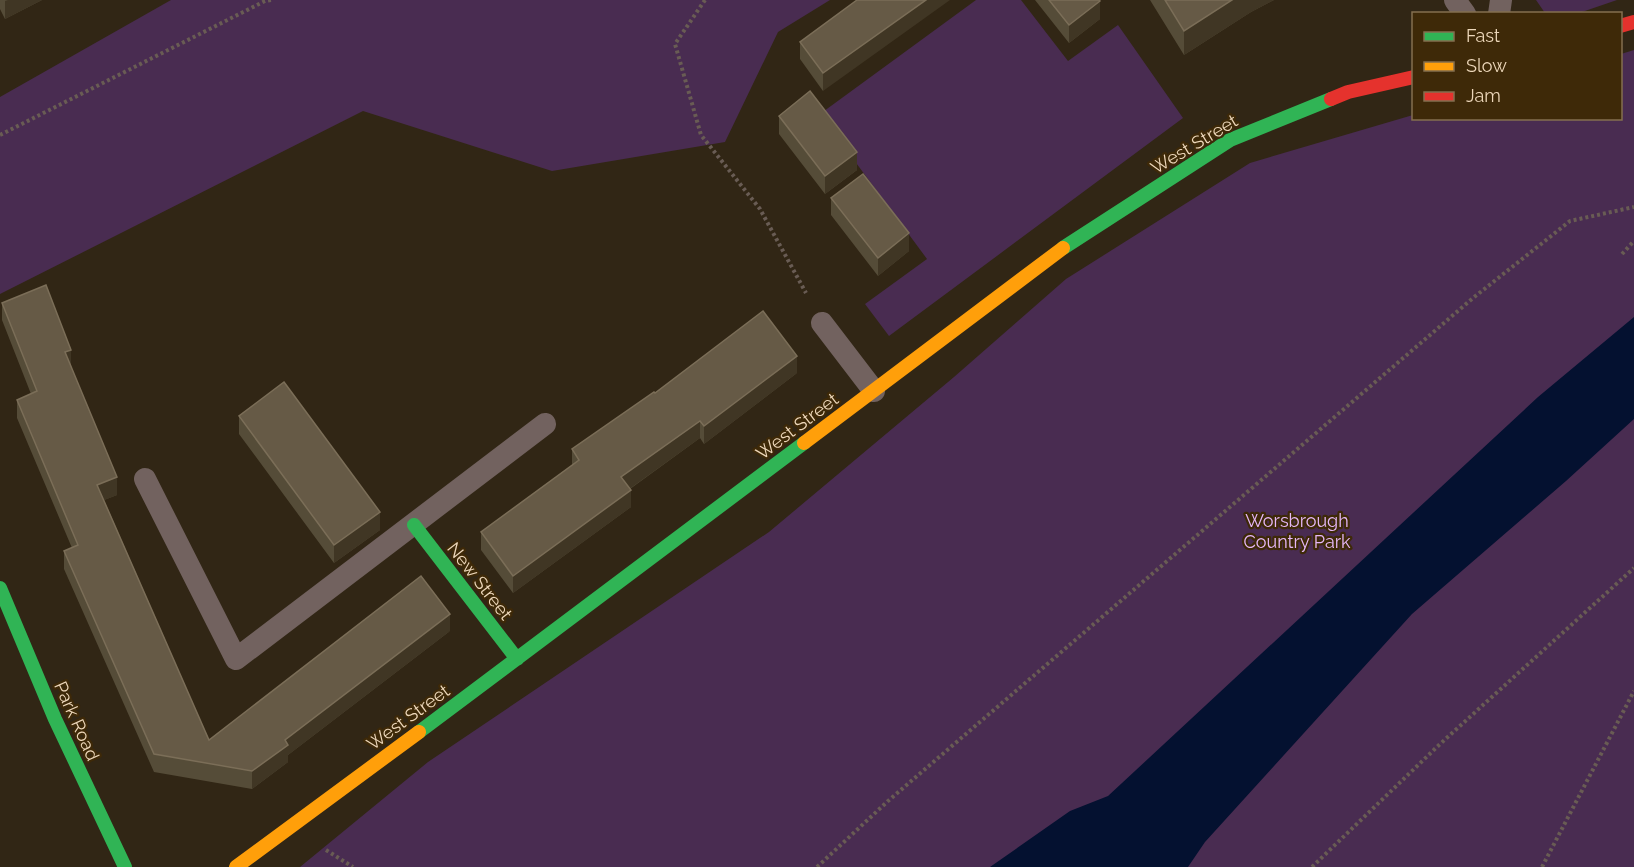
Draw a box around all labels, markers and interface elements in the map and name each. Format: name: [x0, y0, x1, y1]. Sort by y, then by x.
legend: [1412, 12, 1622, 120]
text: Fast: [1466, 25, 1500, 46]
text: Slow: [1466, 55, 1507, 76]
text: Jam: [1466, 85, 1501, 106]
street label: West Street: [1147, 110, 1241, 178]
street label: West Street: [752, 388, 842, 464]
park label: Worsbrough Country Park: [1243, 510, 1351, 552]
street label: New Street: [443, 538, 517, 624]
street label: Park Road: [50, 678, 104, 764]
street label: West Street: [362, 680, 454, 754]

